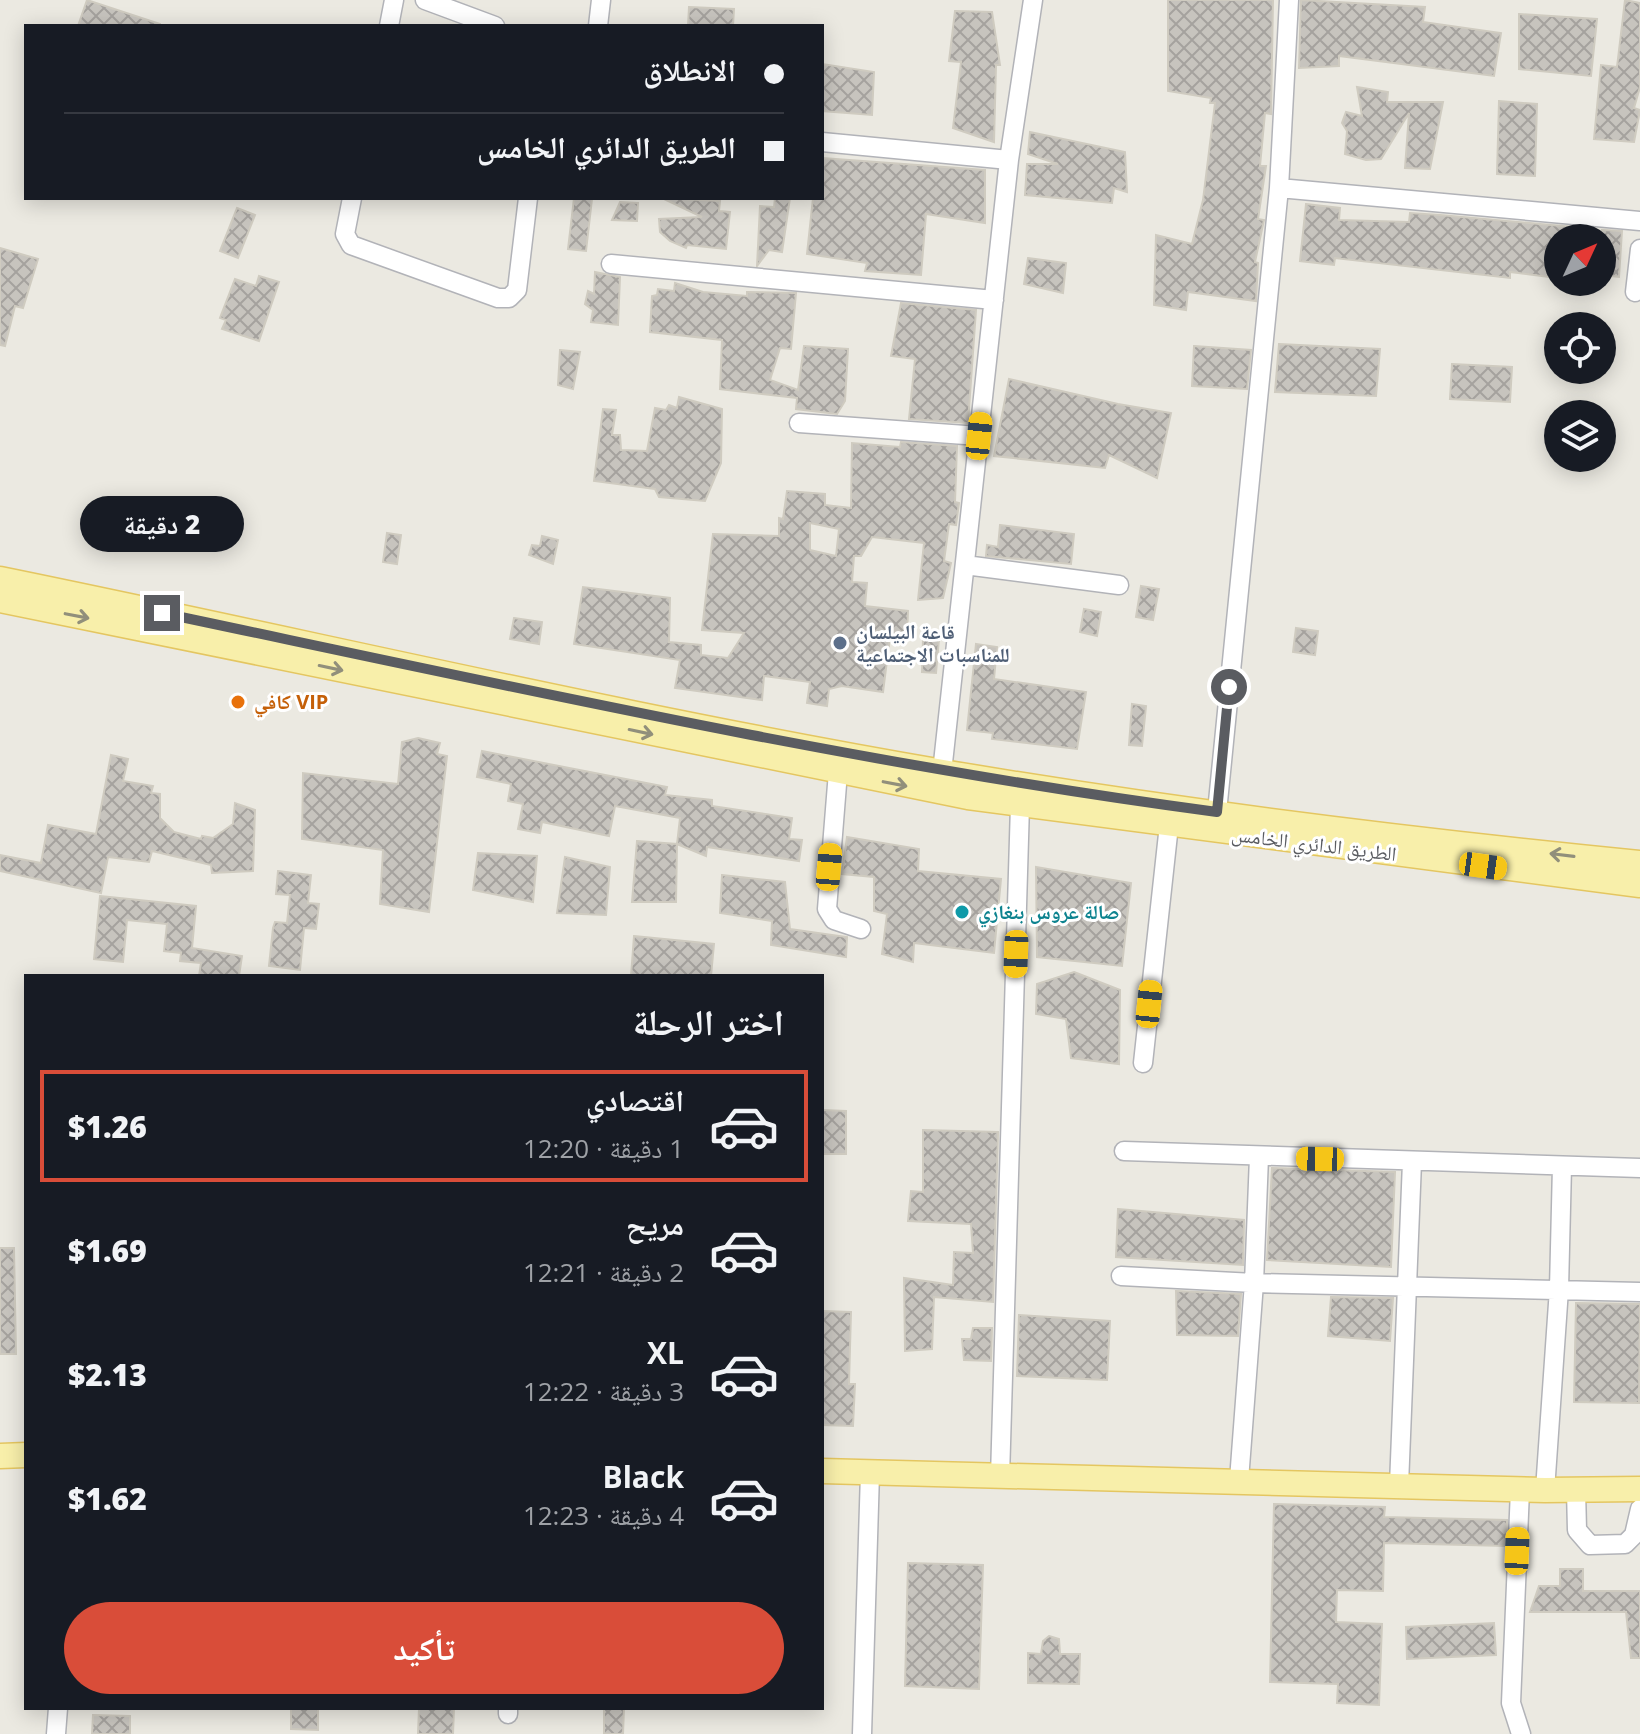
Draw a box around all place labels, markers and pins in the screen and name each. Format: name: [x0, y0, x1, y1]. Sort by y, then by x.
place label: قاعة البيلسان للمناسبات الاجتماعية: [856, 618, 1010, 668]
marker: قاعة البيلسان للمناسبات الاجتماعية: [831, 634, 849, 652]
place label: كافي VIP: [254, 688, 328, 718]
marker: كافي VIP: [229, 693, 247, 711]
place label: صالة عروس بنغازي: [978, 898, 1119, 928]
marker: صالة عروس بنغازي: [953, 903, 971, 921]

